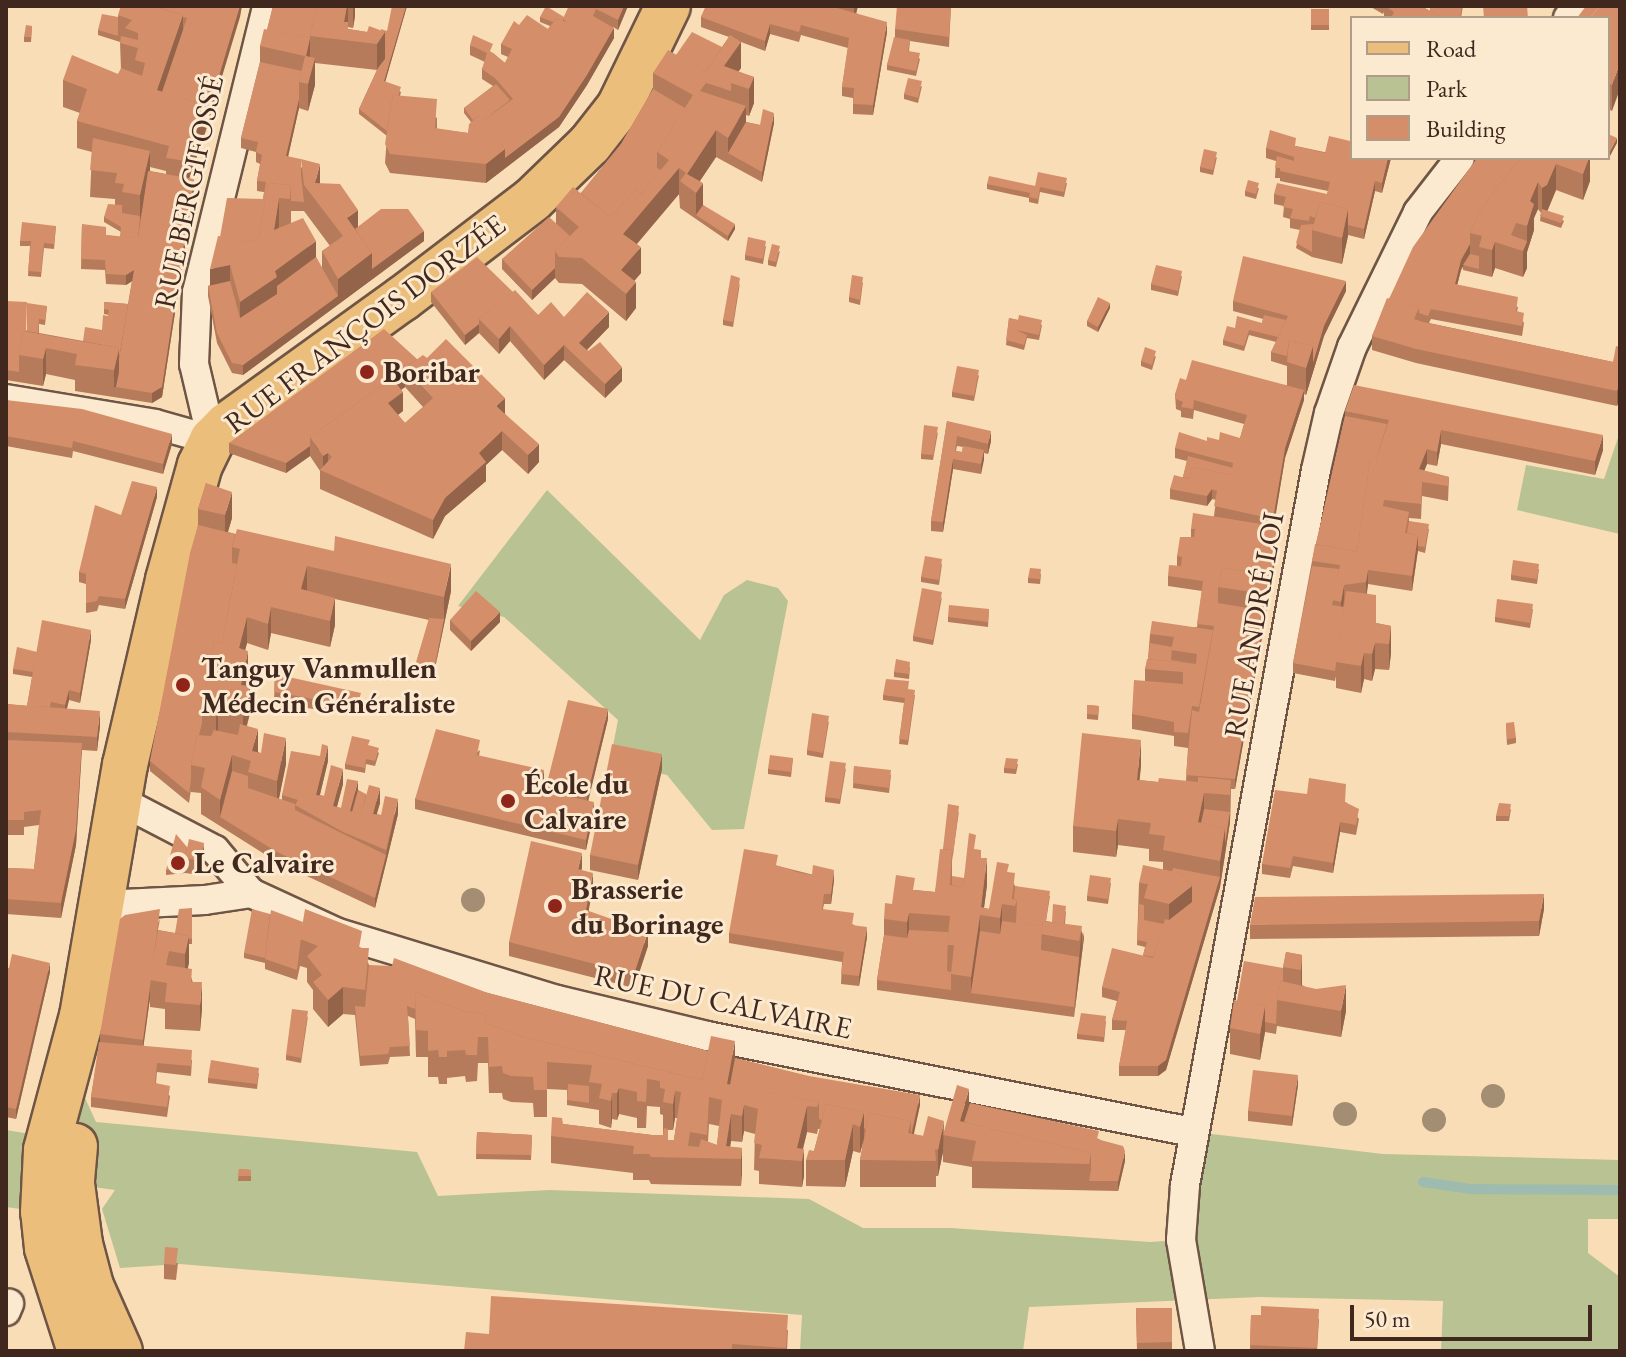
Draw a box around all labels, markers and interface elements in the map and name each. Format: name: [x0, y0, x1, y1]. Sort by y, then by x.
legend: [1350, 16, 1610, 160]
text: Road: [1426, 33, 1476, 64]
street label: RUE BERGIFOSSÉ: [147, 72, 231, 312]
text: Park: [1426, 73, 1467, 104]
text: Building: [1426, 113, 1506, 144]
street label: RUE FRANÇOIS DORZÉE: [218, 207, 512, 441]
place label: Boribar: [383, 354, 480, 390]
marker: Boribar: [358, 363, 376, 381]
street label: RUE ANDRÉ LOI: [1216, 509, 1292, 741]
place label: Tanguy Vanmullen Médecin Généraliste: [201, 650, 455, 720]
marker: Tanguy Vanmullen Médecin Généraliste: [172, 674, 194, 696]
place label: École du Calvaire: [524, 766, 629, 836]
marker: École du Calvaire: [499, 792, 517, 810]
place label: Le Calvaire: [194, 845, 334, 881]
marker: Le Calvaire: [169, 854, 187, 872]
place label: Brasserie du Borinage: [571, 871, 724, 942]
marker: Brasserie du Borinage: [546, 897, 564, 915]
street label: RUE DU CALVAIRE: [591, 957, 855, 1047]
scale bar: [1354, 1289, 1596, 1339]
text: 50 m: [1364, 1303, 1411, 1334]

